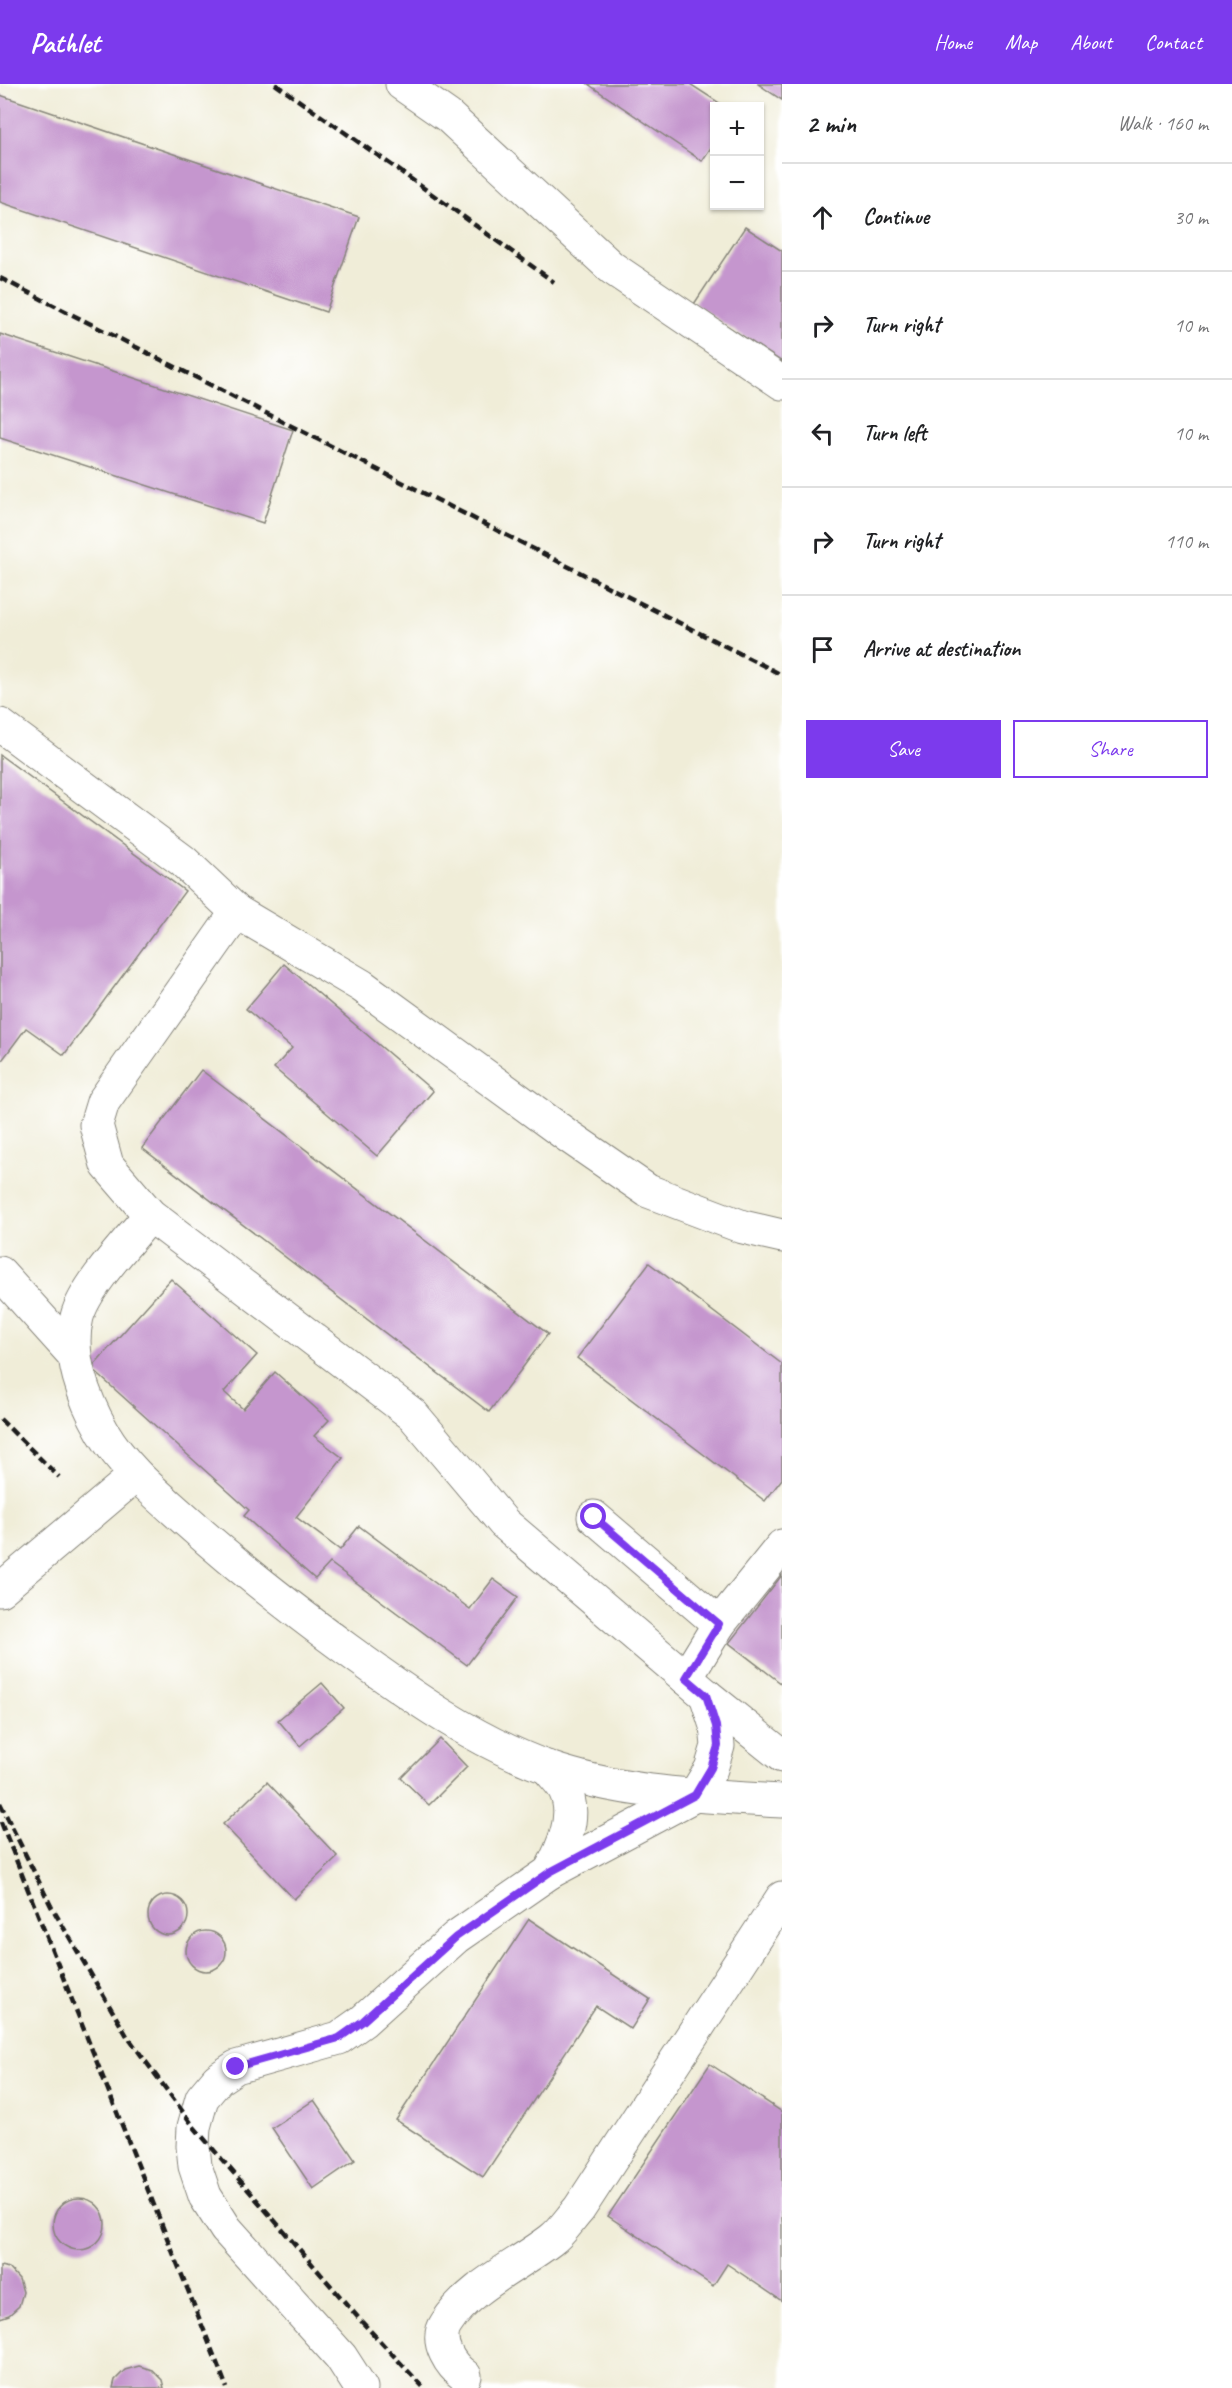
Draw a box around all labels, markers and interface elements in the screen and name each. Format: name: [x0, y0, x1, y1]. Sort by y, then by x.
text: Pathlet: [30, 25, 100, 60]
text: Home: [934, 29, 972, 55]
text: Map: [1005, 29, 1037, 55]
text: About: [1070, 29, 1112, 55]
text: Contact: [1145, 29, 1202, 55]
map controls: [710, 102, 764, 210]
button: +: [710, 102, 764, 156]
text: 2 min: [806, 107, 856, 140]
text: Walk · 160 m: [1118, 111, 1208, 136]
button: −: [710, 156, 764, 210]
icon: ahead: [806, 201, 839, 234]
text: Continue: [863, 203, 929, 231]
text: 30 m: [1174, 205, 1208, 230]
icon: right: [806, 309, 839, 342]
text: Turn right: [863, 311, 940, 339]
text: 10 m: [1174, 313, 1208, 338]
icon: left: [806, 417, 839, 450]
text: Turn left: [863, 419, 927, 447]
text: 10 m: [1174, 421, 1208, 446]
icon: right: [806, 525, 839, 558]
text: Turn right: [863, 527, 940, 555]
text: 110 m: [1165, 529, 1208, 554]
icon: arrive: [806, 633, 839, 666]
text: Arrive at destination: [863, 635, 1020, 663]
button: Save: [806, 720, 1001, 778]
button: Share: [1013, 720, 1208, 778]
route start: [580, 1503, 606, 1529]
route end: [222, 2053, 248, 2079]

